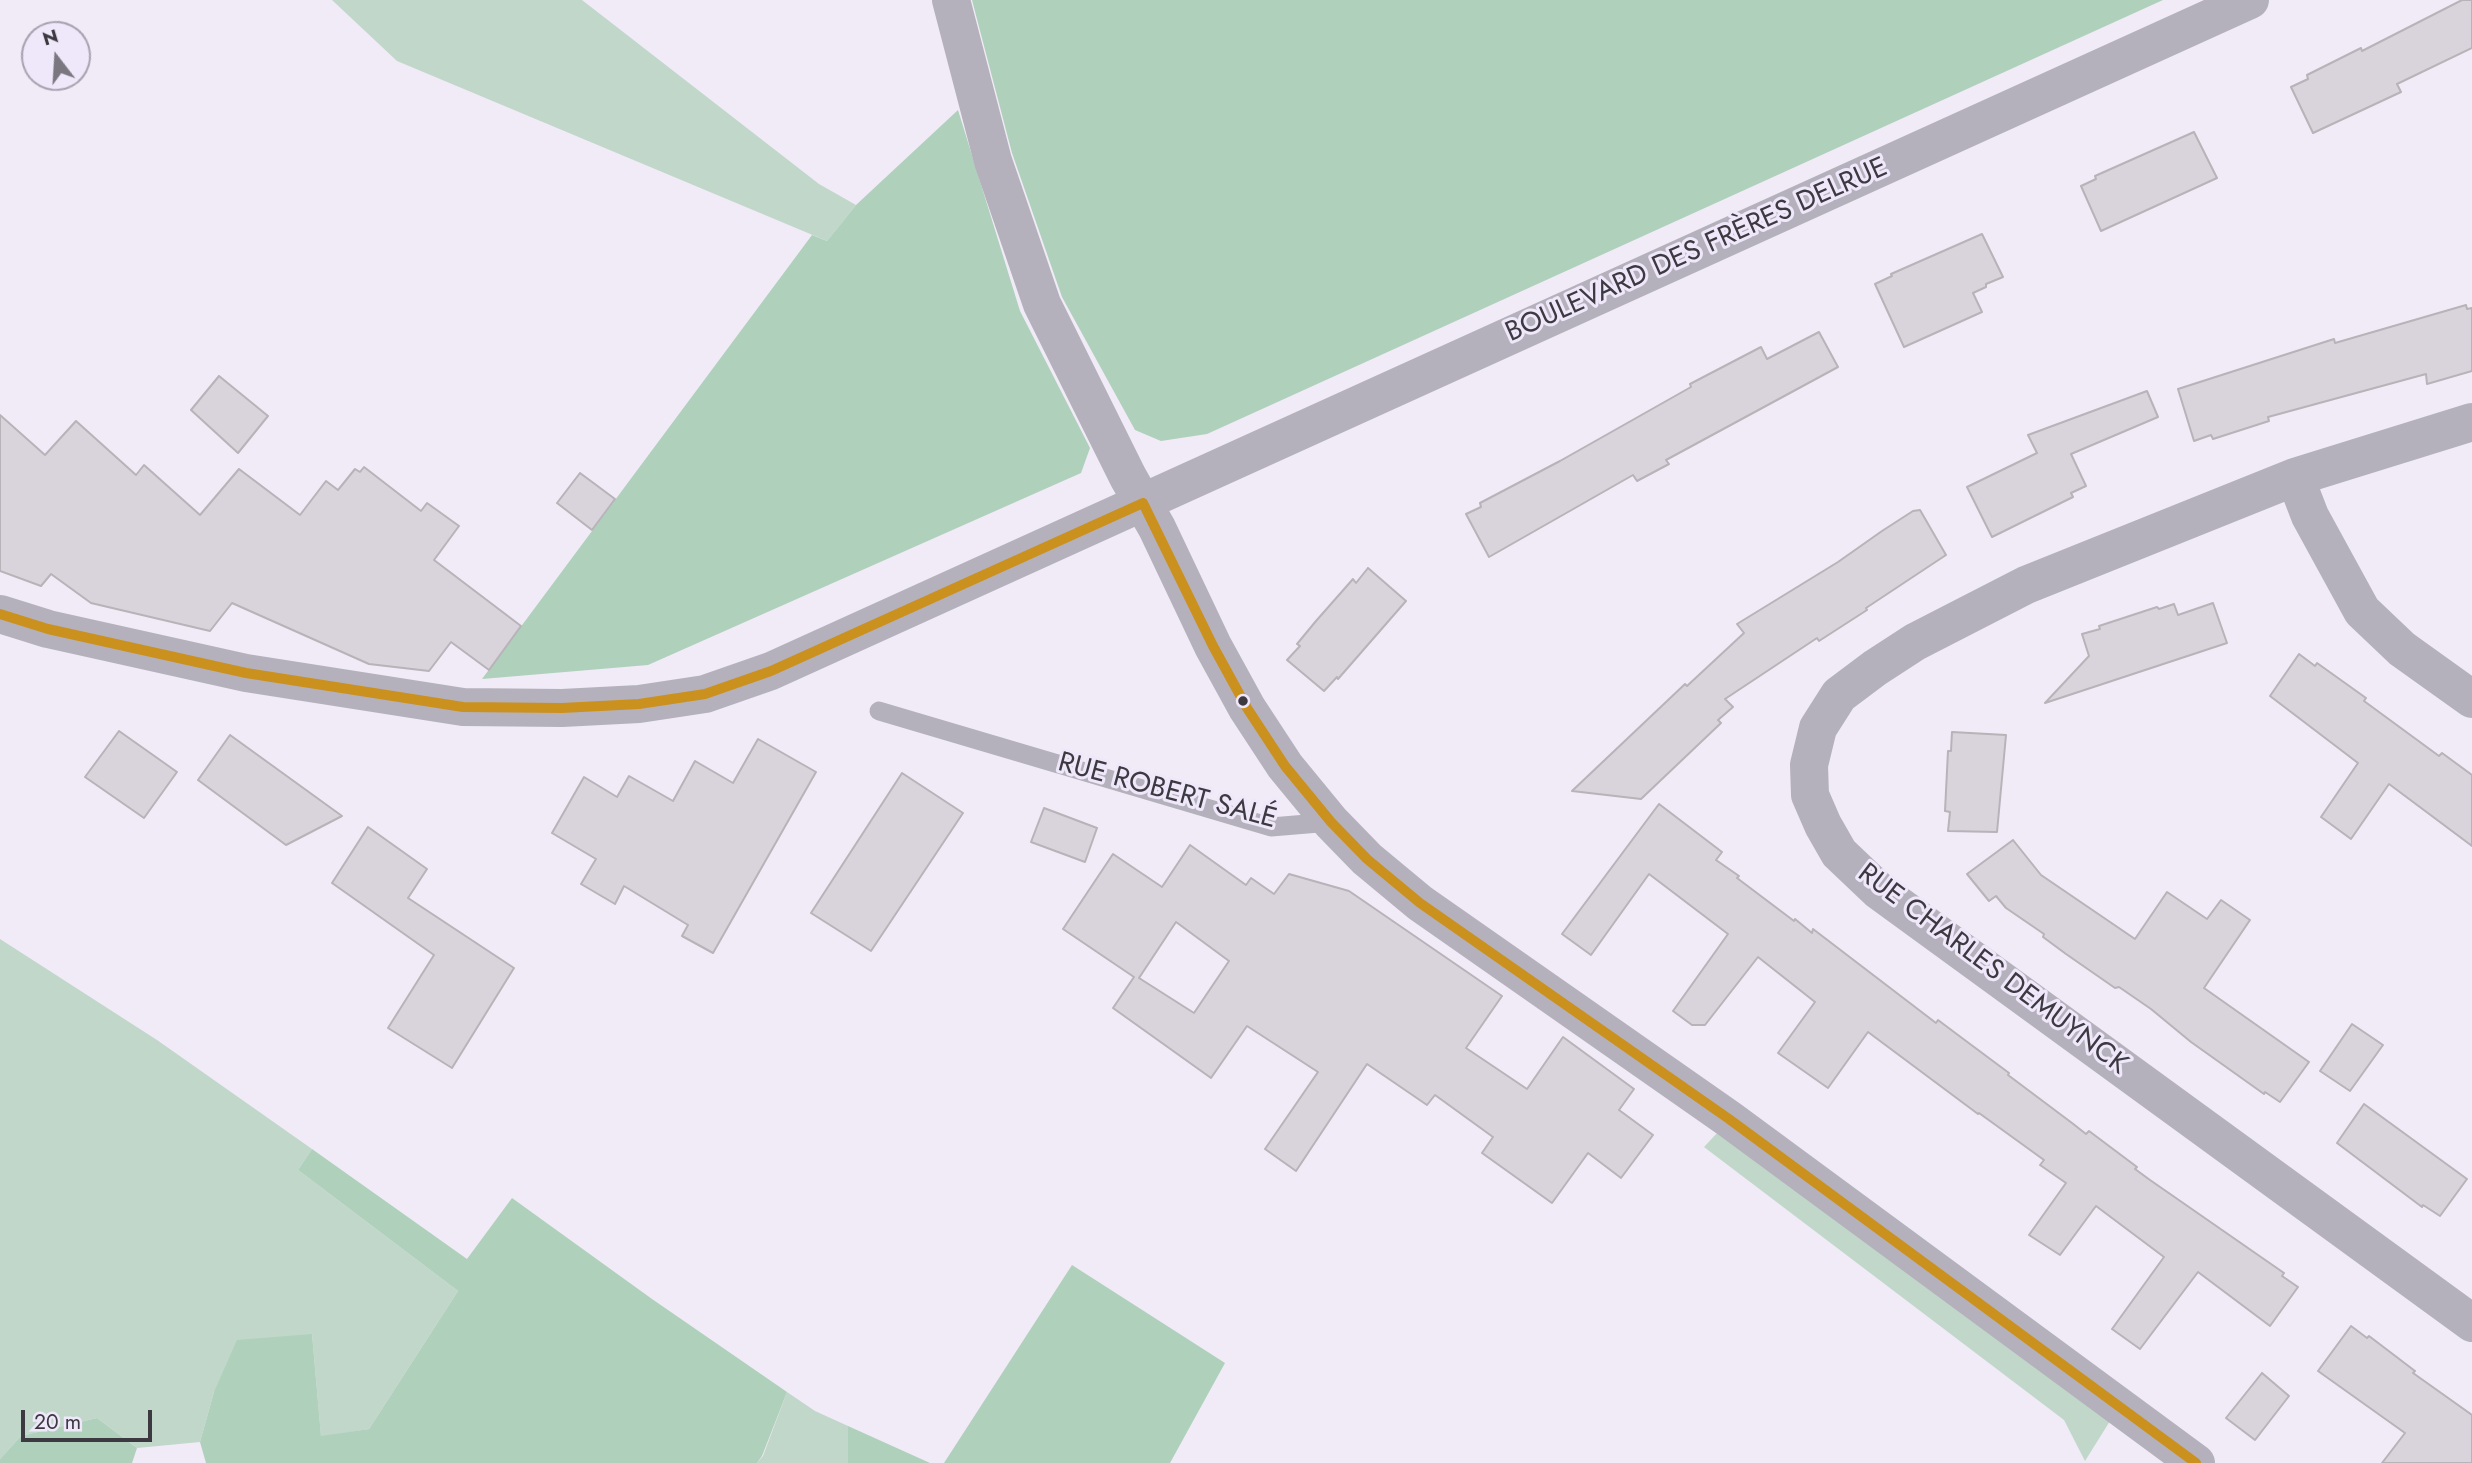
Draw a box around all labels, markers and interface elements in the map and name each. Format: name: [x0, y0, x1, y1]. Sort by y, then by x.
north arrow: [21, 21, 91, 91]
text: N: [39, 22, 61, 52]
street label: BOULEVARD DES FRÈRES DELRUE: [1501, 151, 1893, 351]
unlabelled marker: [1236, 694, 1250, 708]
street label: RUE ROBERT SALÉ: [1054, 747, 1280, 837]
street label: RUE CHARLES DEMUYNCK: [1850, 858, 2134, 1082]
scale bar: [24, 1396, 156, 1440]
text: 20 m: [34, 1407, 81, 1437]

